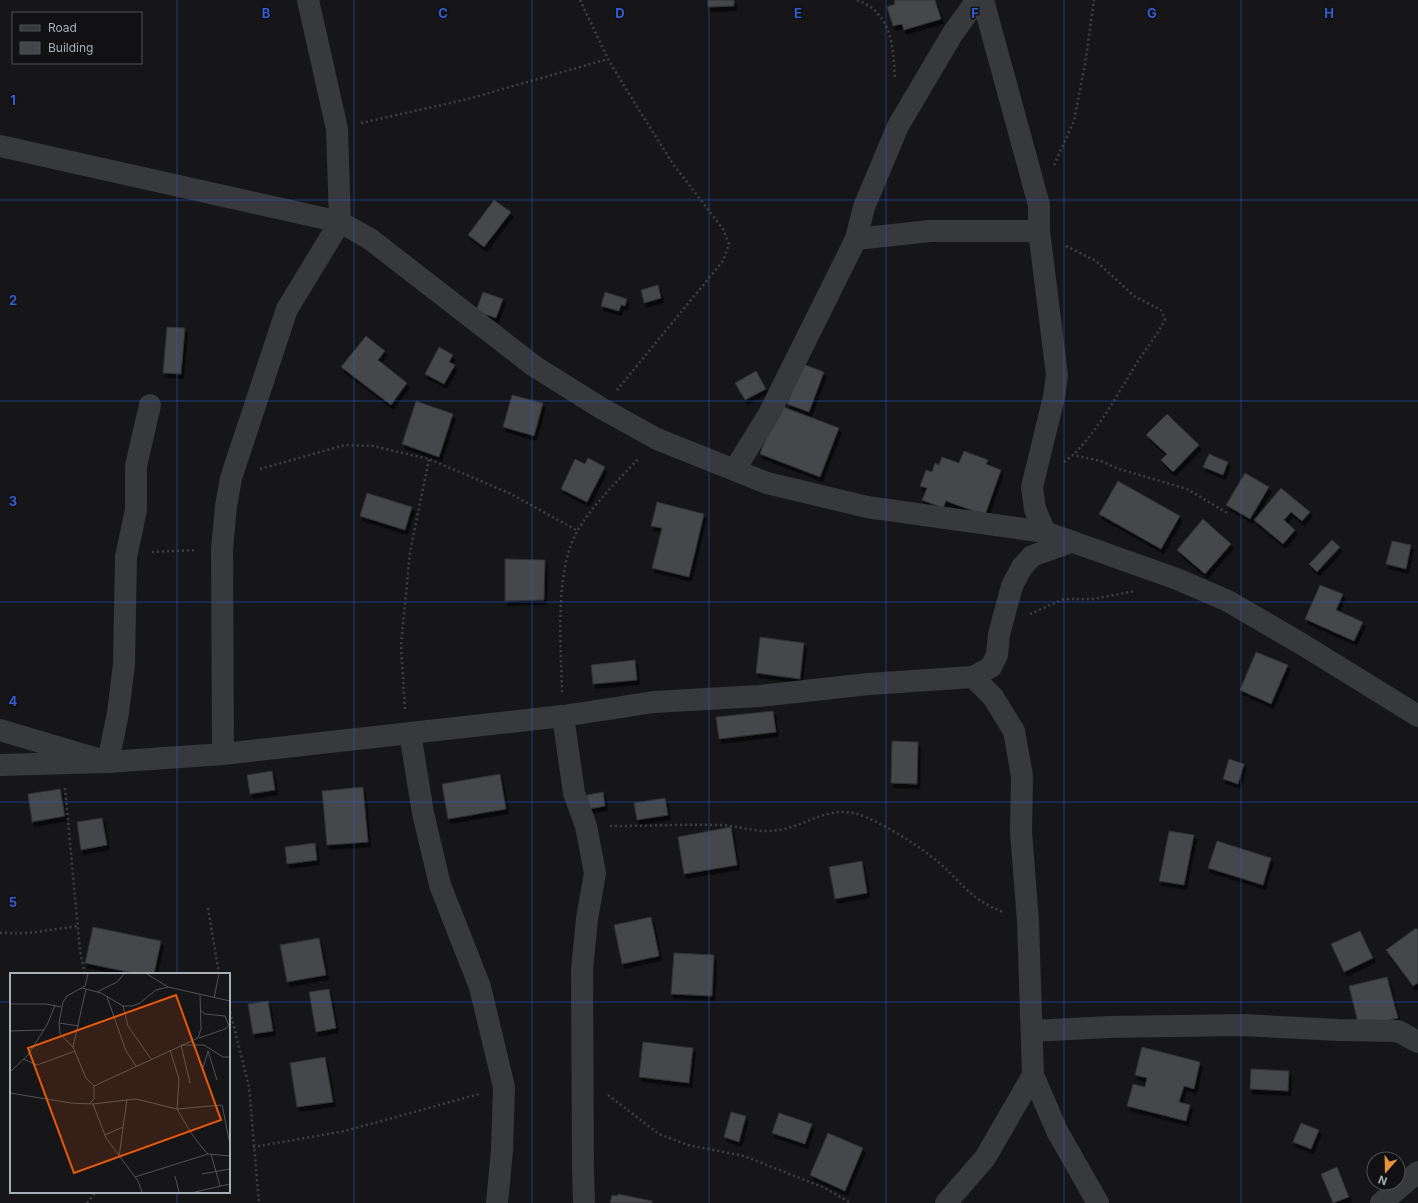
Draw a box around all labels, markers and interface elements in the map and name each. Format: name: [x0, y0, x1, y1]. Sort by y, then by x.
text: B: [262, 5, 271, 21]
text: C: [438, 5, 448, 21]
text: D: [615, 5, 625, 21]
text: E: [794, 5, 802, 21]
text: F: [971, 5, 979, 21]
text: G: [1147, 5, 1157, 21]
text: H: [1324, 5, 1334, 21]
legend: [12, 12, 142, 64]
text: Road: [48, 20, 77, 35]
text: Building: [48, 40, 93, 55]
text: 1: [10, 92, 16, 108]
text: 2: [9, 292, 17, 308]
text: 3: [9, 493, 17, 509]
text: 4: [9, 693, 18, 709]
text: 5: [9, 894, 17, 910]
inset map: [10, 973, 230, 1193]
north arrow: [1366, 1151, 1406, 1191]
text: N: [1376, 1172, 1389, 1188]

